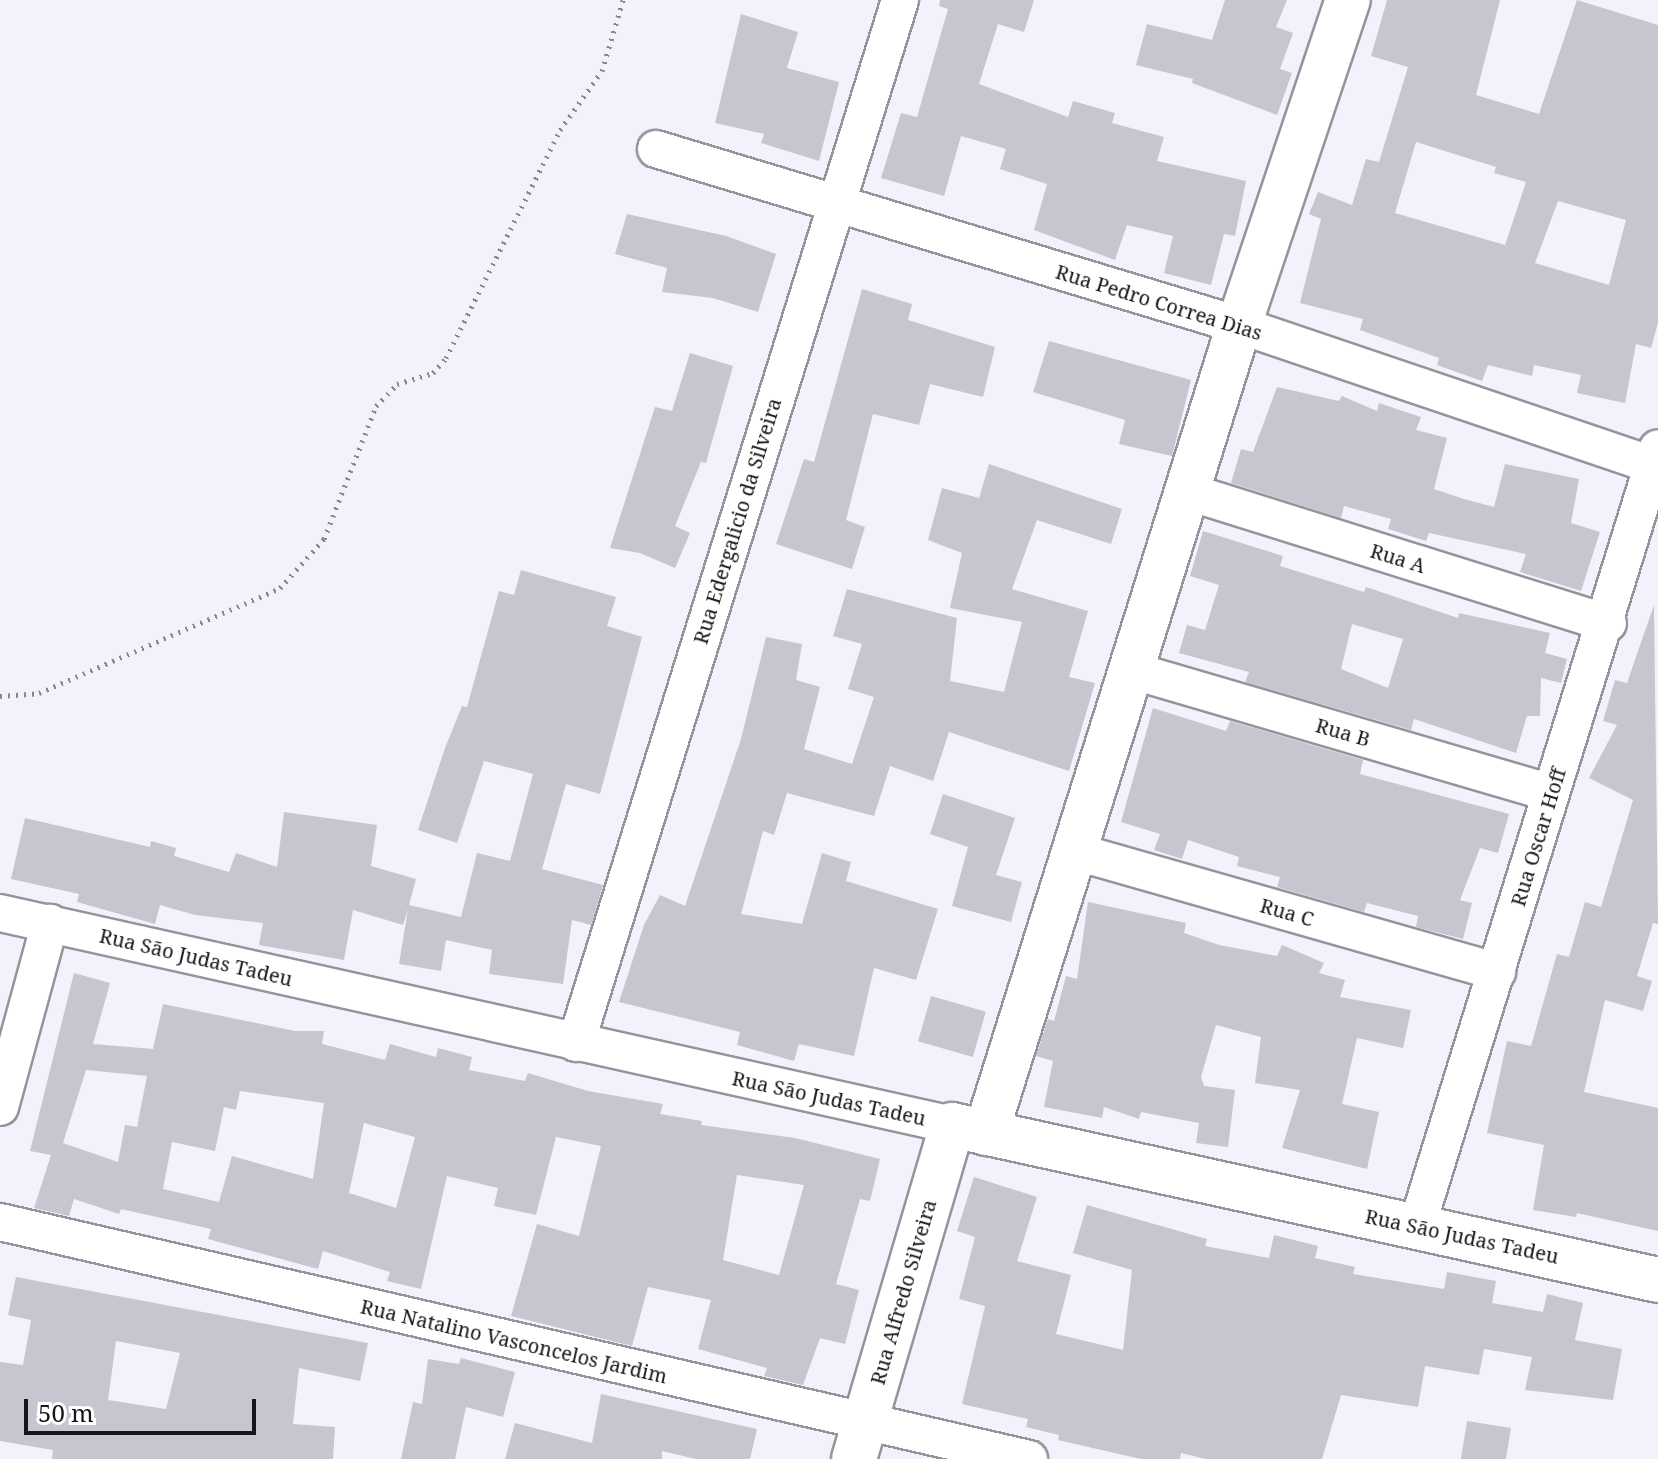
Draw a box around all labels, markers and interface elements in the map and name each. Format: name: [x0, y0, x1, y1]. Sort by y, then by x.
street label: Rua Pedro Correa Dias: [1053, 259, 1265, 345]
street label: Rua Edergalicio da Silveira: [688, 395, 786, 647]
street label: Rua A: [1368, 538, 1428, 578]
street label: Rua B: [1313, 713, 1373, 751]
street label: Rua Oscar Hoff: [1506, 765, 1570, 909]
street label: Rua C: [1257, 893, 1317, 931]
street label: Rua São Judas Tadeu: [97, 923, 295, 991]
street label: Rua São Judas Tadeu: [730, 1066, 928, 1130]
street label: Rua Alfredo Silveira: [865, 1197, 941, 1387]
street label: Rua São Judas Tadeu: [1363, 1204, 1561, 1268]
street label: Rua Natalino Vasconcelos Jardim: [358, 1294, 670, 1388]
scale bar: [28, 1383, 260, 1433]
text: 50 m: [38, 1396, 94, 1429]

